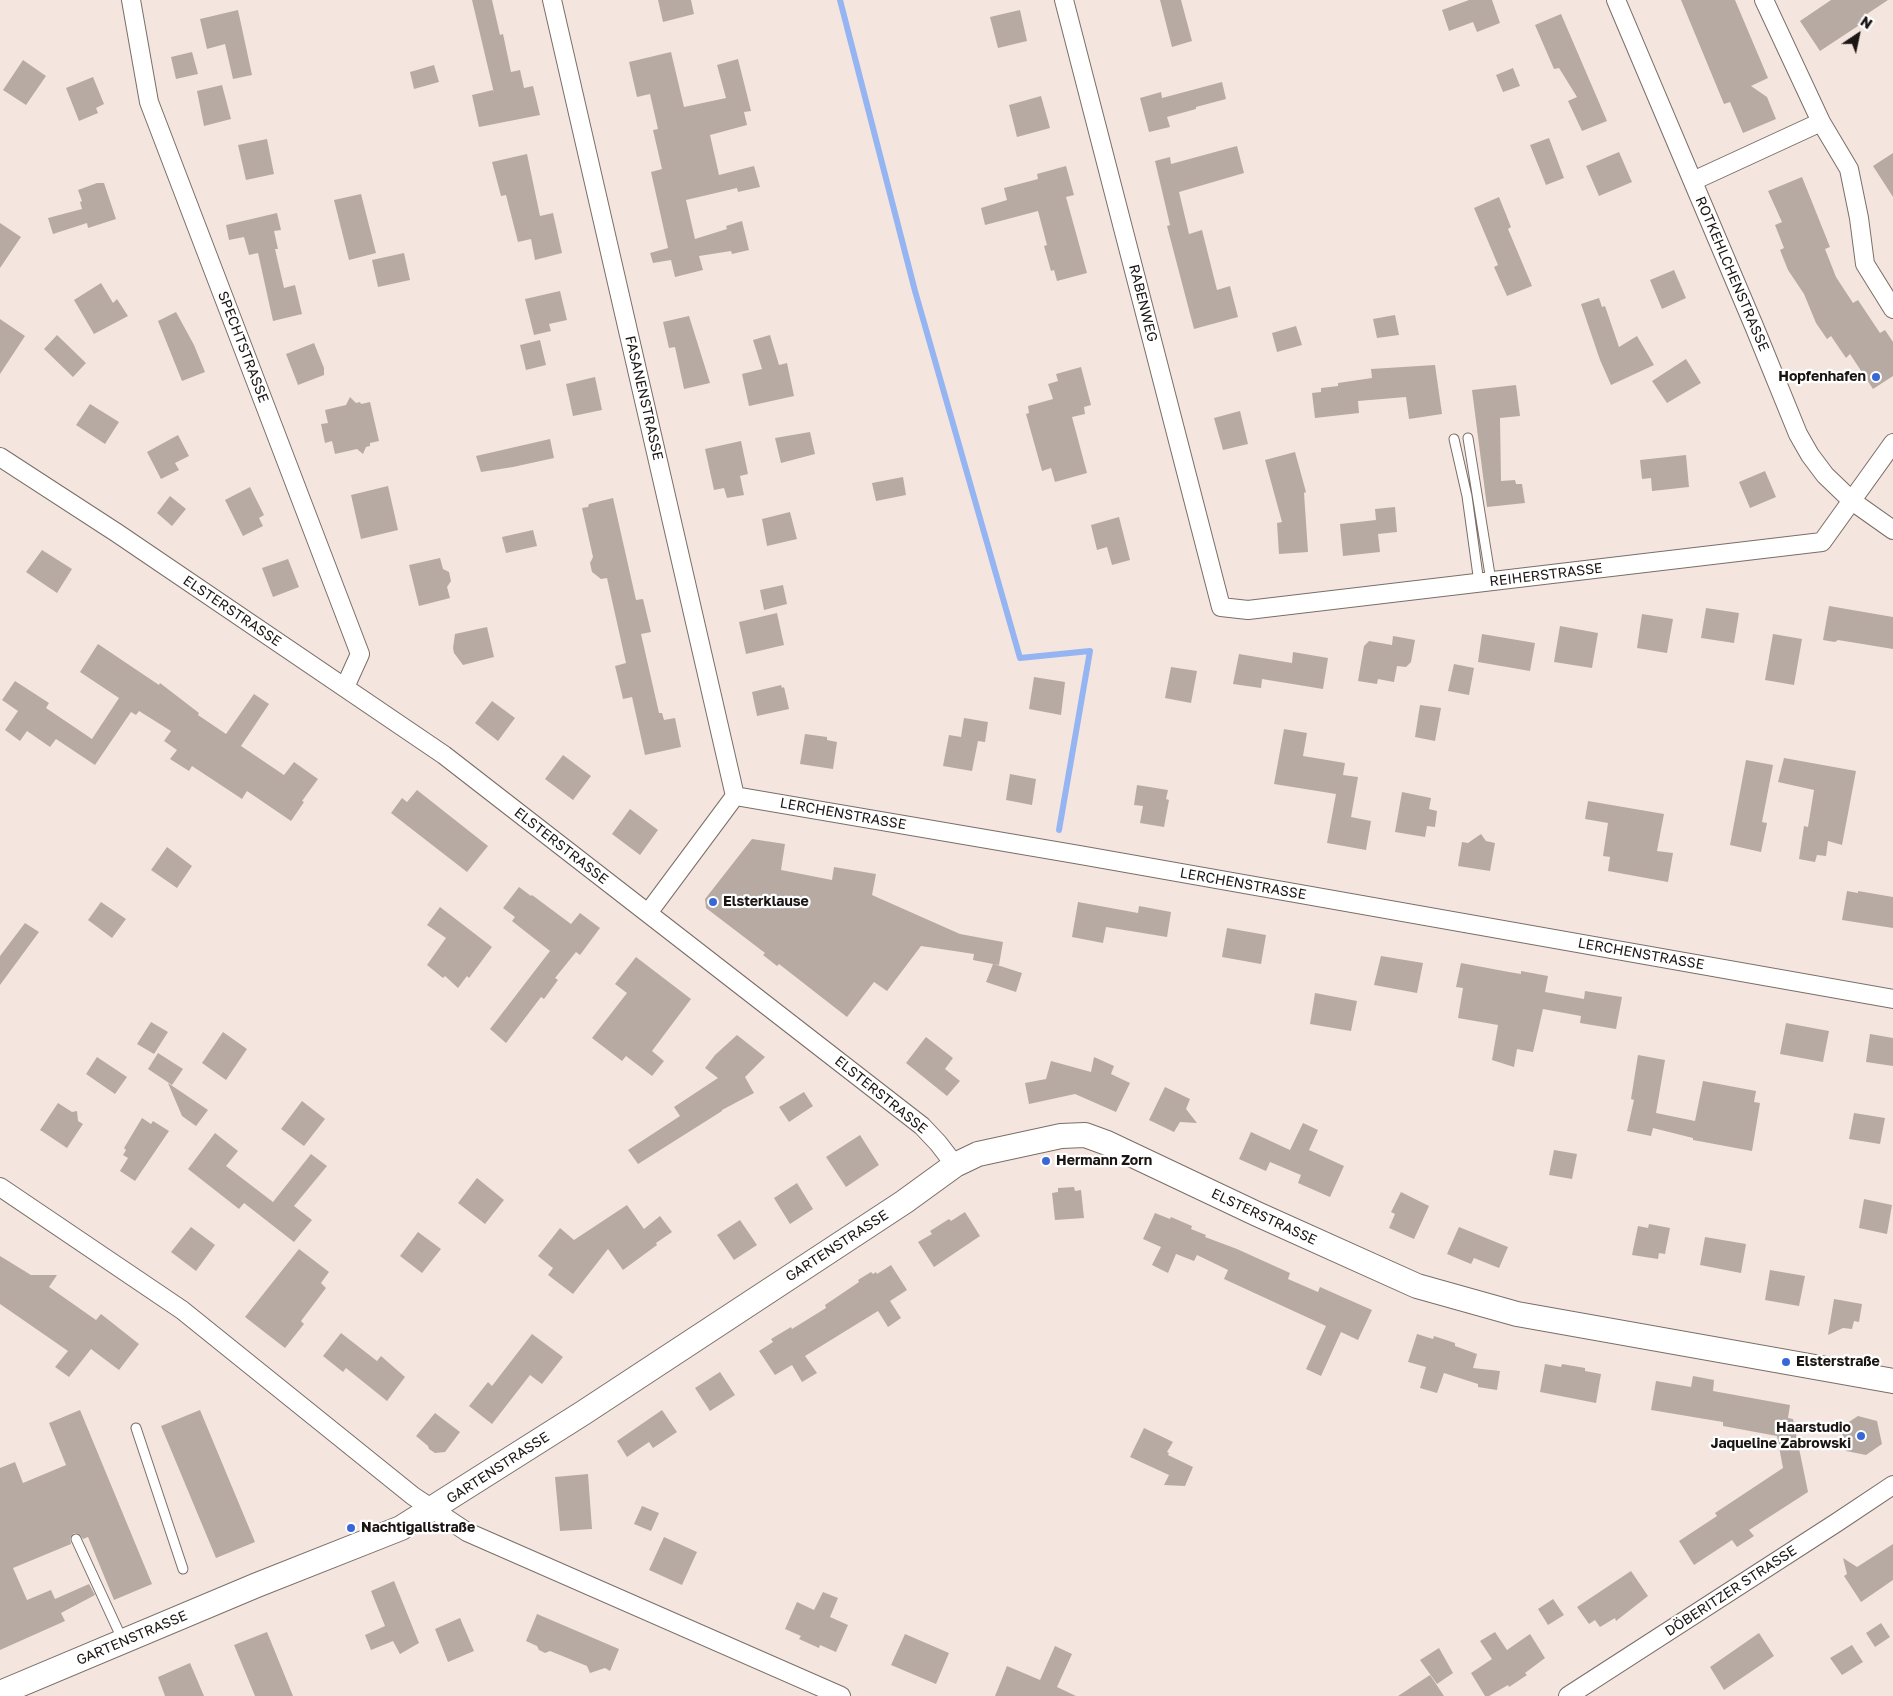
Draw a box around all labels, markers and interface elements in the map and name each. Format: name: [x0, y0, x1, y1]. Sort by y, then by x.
north arrow: [1833, 10, 1883, 60]
text: N: [1857, 12, 1876, 32]
street label: ROTKEHLCHENSTRASSE: [1692, 194, 1772, 354]
street label: RABENWEG: [1125, 263, 1161, 343]
street label: SPECHTSTRASSE: [214, 289, 272, 405]
street label: FASANENSTRASSE: [621, 334, 667, 462]
place label: Hopfenhafen: [1778, 369, 1866, 385]
marker: Hopfenhafen: [1870, 371, 1882, 383]
street label: REIHERSTRASSE: [1488, 560, 1604, 590]
street label: ELSTERSTRASSE: [180, 572, 284, 650]
street label: LERCHENSTRASSE: [778, 795, 908, 833]
street label: ELSTERSTRASSE: [511, 804, 611, 888]
street label: LERCHENSTRASSE: [1178, 865, 1308, 903]
place label: Elsterklause: [723, 894, 809, 910]
marker: Elsterklause: [707, 896, 719, 908]
street label: LERCHENSTRASSE: [1576, 935, 1706, 973]
street label: ELSTERSTRASSE: [831, 1052, 931, 1138]
place label: Hermann Zorn: [1056, 1153, 1152, 1169]
marker: Hermann Zorn: [1040, 1155, 1052, 1167]
street label: ELSTERSTRASSE: [1209, 1185, 1319, 1249]
street label: GARTENSTRASSE: [783, 1207, 891, 1285]
place label: Elsterstraße: [1796, 1354, 1880, 1370]
marker: Elsterstraße: [1780, 1356, 1792, 1368]
place label: Haarstudio Jaqueline Zabrowski: [1710, 1420, 1851, 1452]
street label: GARTENSTRASSE: [444, 1429, 552, 1507]
marker: Haarstudio Jaqueline Zabrowski: [1855, 1430, 1867, 1442]
place label: Nachtigallstraße: [361, 1520, 475, 1536]
marker: Nachtigallstraße: [345, 1522, 357, 1534]
street label: DÖBERITZER STRASSE: [1662, 1542, 1800, 1640]
street label: GARTENSTRASSE: [74, 1607, 190, 1669]

